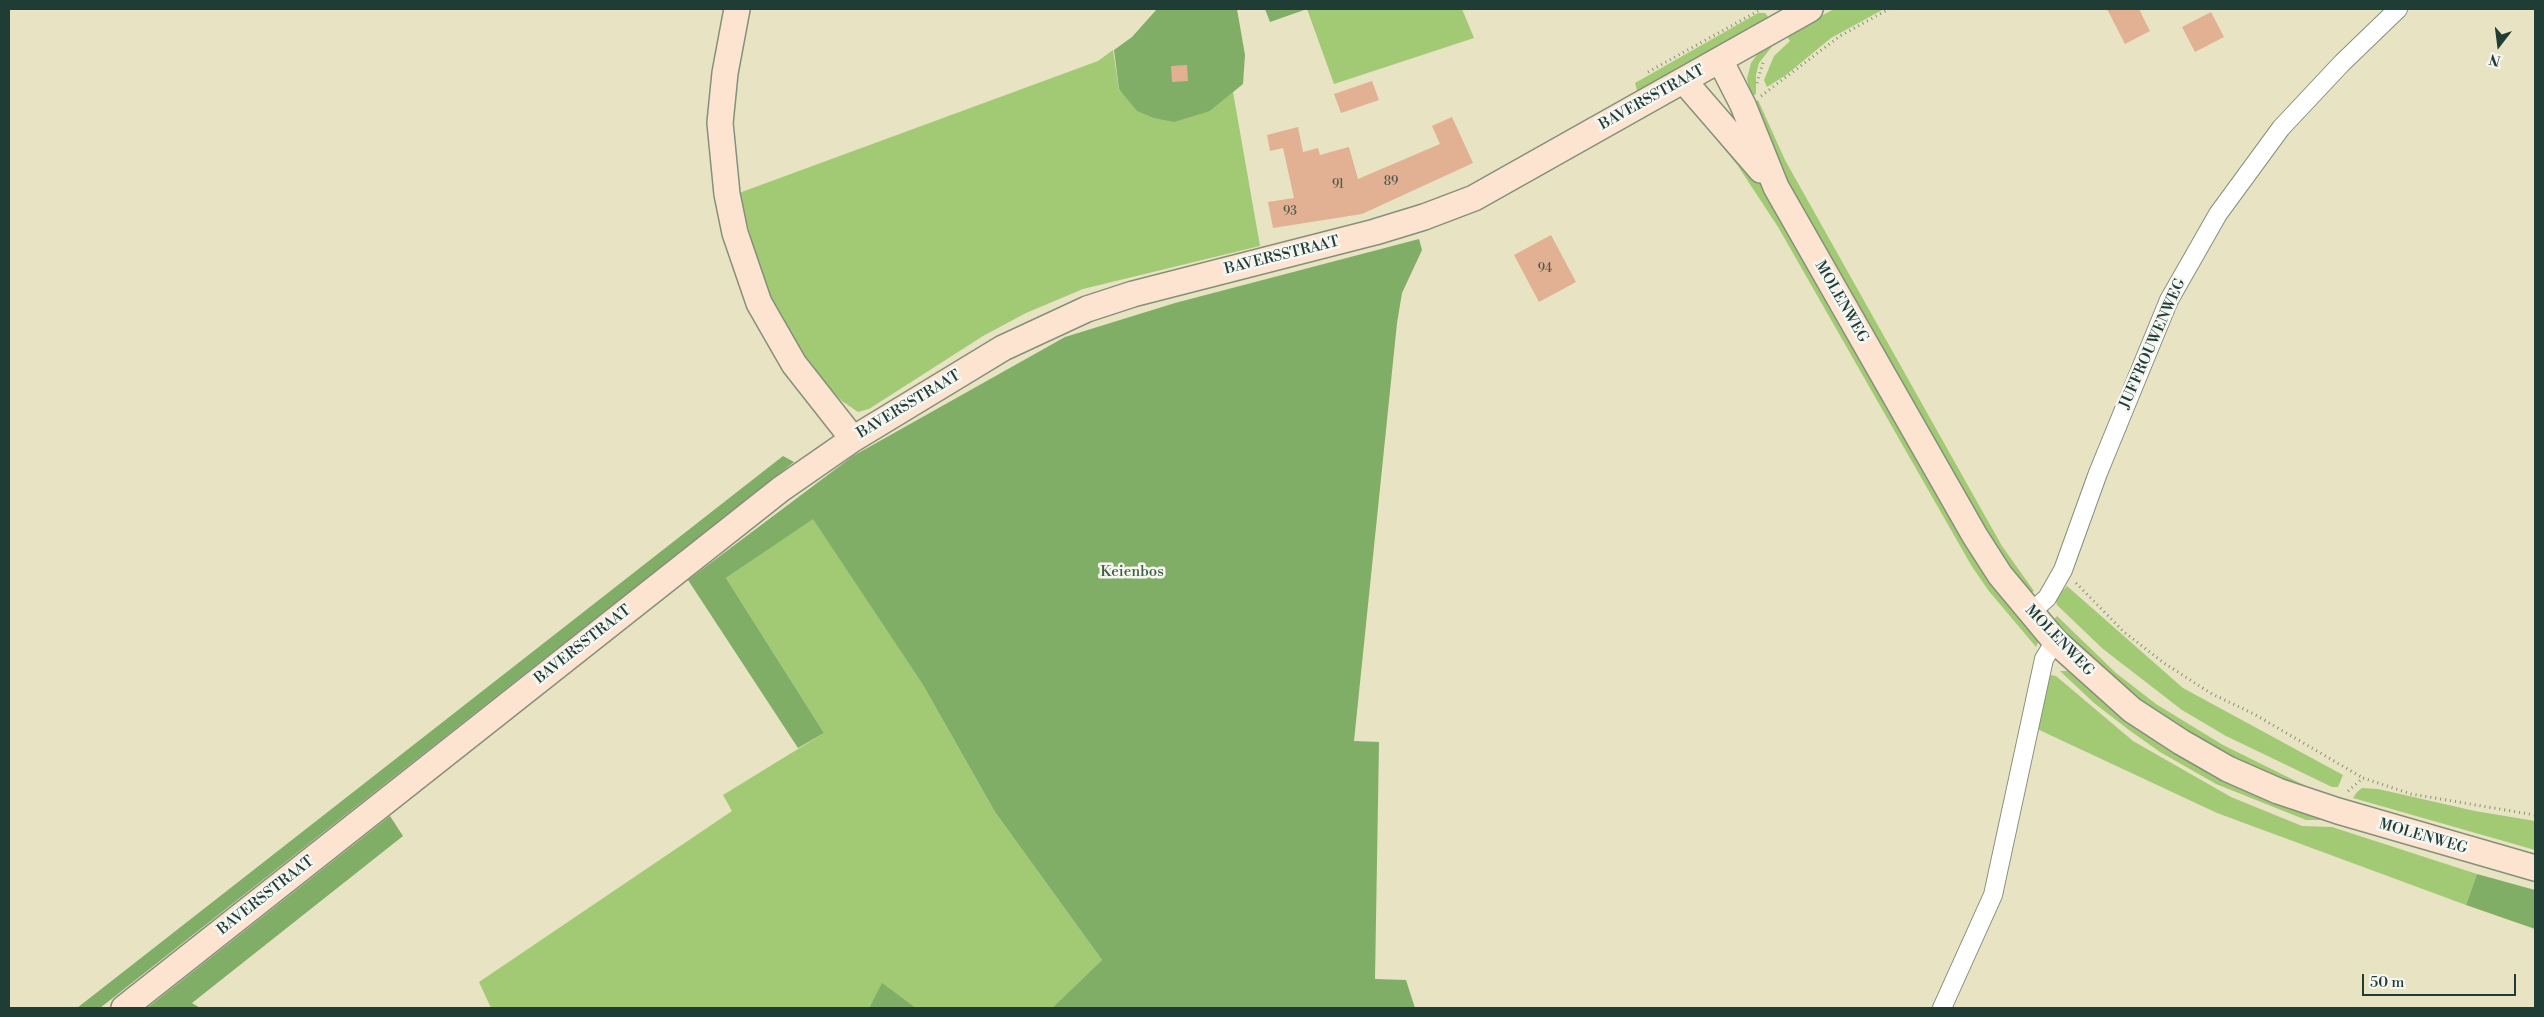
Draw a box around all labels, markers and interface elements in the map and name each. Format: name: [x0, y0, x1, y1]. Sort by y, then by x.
north arrow: [2474, 20, 2524, 70]
text: N: [2487, 49, 2503, 70]
street label: BAVERSSTRAAT: [1596, 62, 1708, 134]
house number: 89: [1384, 175, 1398, 189]
house number: 91: [1332, 178, 1344, 192]
house number: 93: [1283, 205, 1297, 219]
street label: BAVERSSTRAAT: [1223, 233, 1341, 279]
street label: MOLENWEG: [1810, 258, 1872, 346]
house number: 94: [1538, 262, 1552, 276]
street label: JUFFROUWENWEG: [2116, 276, 2190, 412]
street label: BAVERSSTRAAT: [854, 367, 964, 443]
park label: Keienbos: [1100, 563, 1164, 581]
street label: BAVERSSTRAAT: [531, 602, 635, 688]
street label: MOLENWEG: [2021, 602, 2097, 680]
street label: MOLENWEG: [2377, 816, 2469, 858]
street label: BAVERSSTRAAT: [214, 853, 318, 939]
scale bar: [2364, 964, 2518, 996]
text: 50 m: [2370, 973, 2404, 992]

